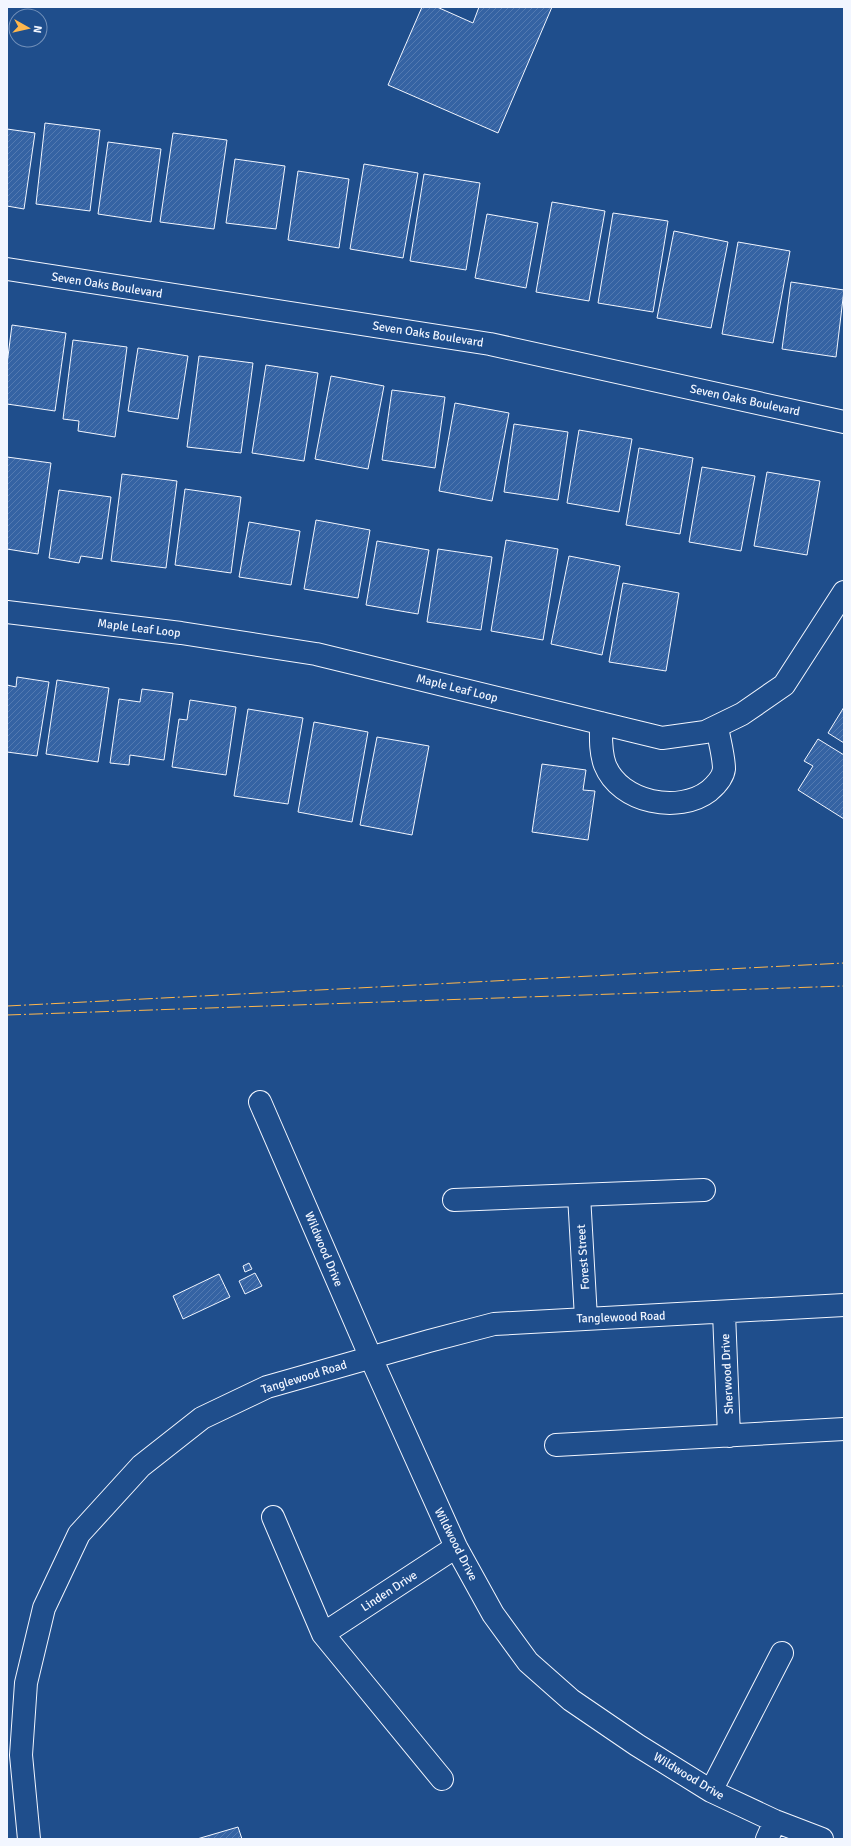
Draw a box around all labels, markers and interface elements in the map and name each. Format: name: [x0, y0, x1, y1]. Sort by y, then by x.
north arrow: [8, 8, 48, 48]
text: N: [30, 25, 44, 34]
street label: Seven Oaks Boulevard: [50, 269, 164, 302]
street label: Seven Oaks Boulevard: [371, 318, 485, 351]
street label: Seven Oaks Boulevard: [688, 381, 801, 419]
street label: Maple Leaf Loop: [96, 616, 181, 641]
street label: Maple Leaf Loop: [414, 671, 499, 706]
street label: Wildwood Drive: [301, 1209, 346, 1289]
street label: Forest Street: [574, 1224, 593, 1290]
street label: Tanglewood Road: [576, 1308, 666, 1327]
street label: Sherwood Drive: [718, 1333, 737, 1415]
street label: Tanglewood Road: [259, 1357, 349, 1398]
street label: Wildwood Drive: [431, 1505, 480, 1583]
street label: Linden Drive: [358, 1568, 420, 1615]
street label: Wildwood Drive: [651, 1749, 727, 1803]

